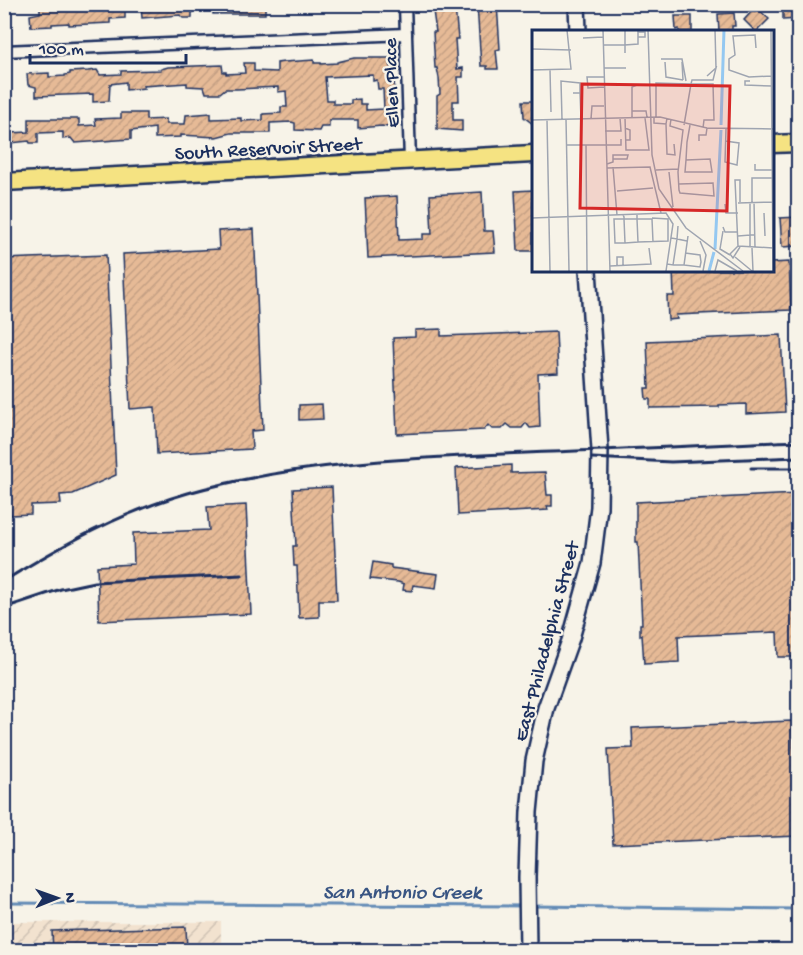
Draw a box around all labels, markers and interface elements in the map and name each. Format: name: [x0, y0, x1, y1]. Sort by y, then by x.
scale bar: [30, 27, 186, 65]
inset map: [532, 30, 773, 272]
street label: Ellen Place: [380, 37, 407, 128]
text: 100 m: [38, 40, 84, 61]
street label: South Reservoir Street: [174, 134, 364, 167]
street label: East Philadelphia Street: [511, 538, 587, 744]
north arrow: [27, 868, 87, 928]
water label: San Antonio Creek: [323, 882, 484, 907]
text: N: [59, 892, 78, 904]

